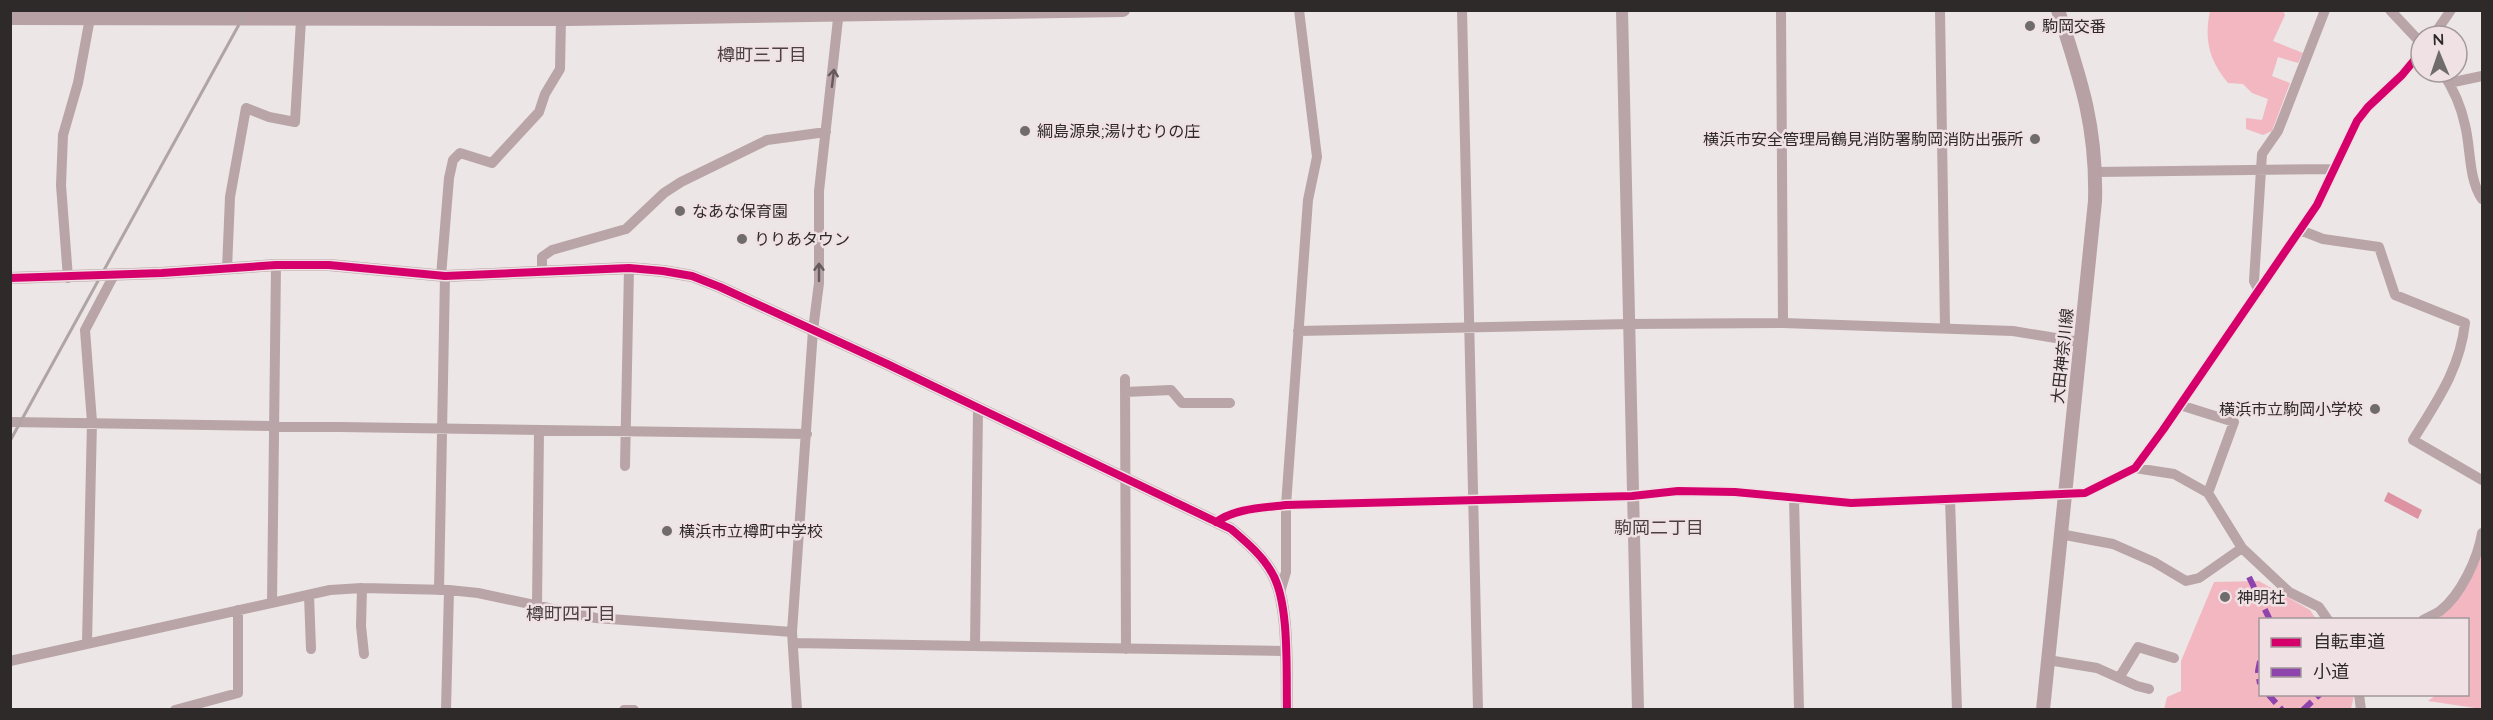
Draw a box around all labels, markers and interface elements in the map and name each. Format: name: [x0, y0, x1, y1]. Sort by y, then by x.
place label: 駒岡交番: [2042, 16, 2106, 36]
marker: 駒岡交番: [2023, 19, 2037, 33]
north arrow: [2409, 24, 2469, 84]
text: N: [2432, 29, 2445, 49]
district label: 樽町三丁目: [717, 43, 807, 66]
one-way arrow: [827, 68, 838, 88]
place label: 綱島源泉;湯けむりの庄: [1037, 121, 1200, 141]
marker: 綱島源泉;湯けむりの庄: [1018, 124, 1032, 138]
place label: 横浜市安全管理局鶴見消防署駒岡消防出張所: [1703, 129, 2023, 149]
marker: 横浜市安全管理局鶴見消防署駒岡消防出張所: [2028, 132, 2042, 146]
place label: なあな保育園: [692, 201, 788, 221]
marker: なあな保育園: [673, 204, 687, 218]
place label: りりあタウン: [754, 229, 850, 249]
marker: りりあタウン: [735, 232, 749, 246]
one-way arrow: [813, 262, 825, 282]
street label: 大田神奈川線: [2047, 307, 2077, 405]
place label: 横浜市立駒岡小学校: [2219, 399, 2363, 419]
marker: 横浜市立駒岡小学校: [2368, 402, 2382, 416]
district label: 駒岡二丁目: [1614, 516, 1704, 539]
place label: 横浜市立樽町中学校: [679, 521, 823, 541]
marker: 横浜市立樽町中学校: [660, 524, 674, 538]
place label: 神明社: [2237, 587, 2285, 607]
marker: 神明社: [2218, 590, 2232, 604]
district label: 樽町四丁目: [526, 602, 616, 625]
legend: [2259, 618, 2469, 696]
text: 自転車道: [2313, 630, 2385, 653]
text: 小道: [2313, 660, 2349, 683]

